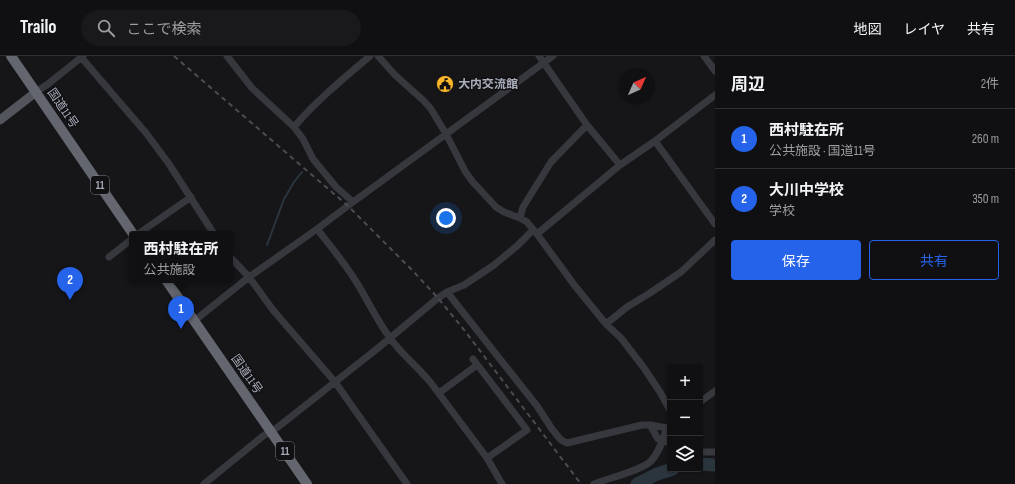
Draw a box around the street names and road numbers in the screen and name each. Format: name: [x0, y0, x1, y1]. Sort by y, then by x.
street label: 国道11号: [44, 86, 81, 131]
road number: 11: [91, 176, 109, 194]
street label: 国道11号: [228, 352, 265, 397]
road number: 11: [276, 442, 294, 460]

